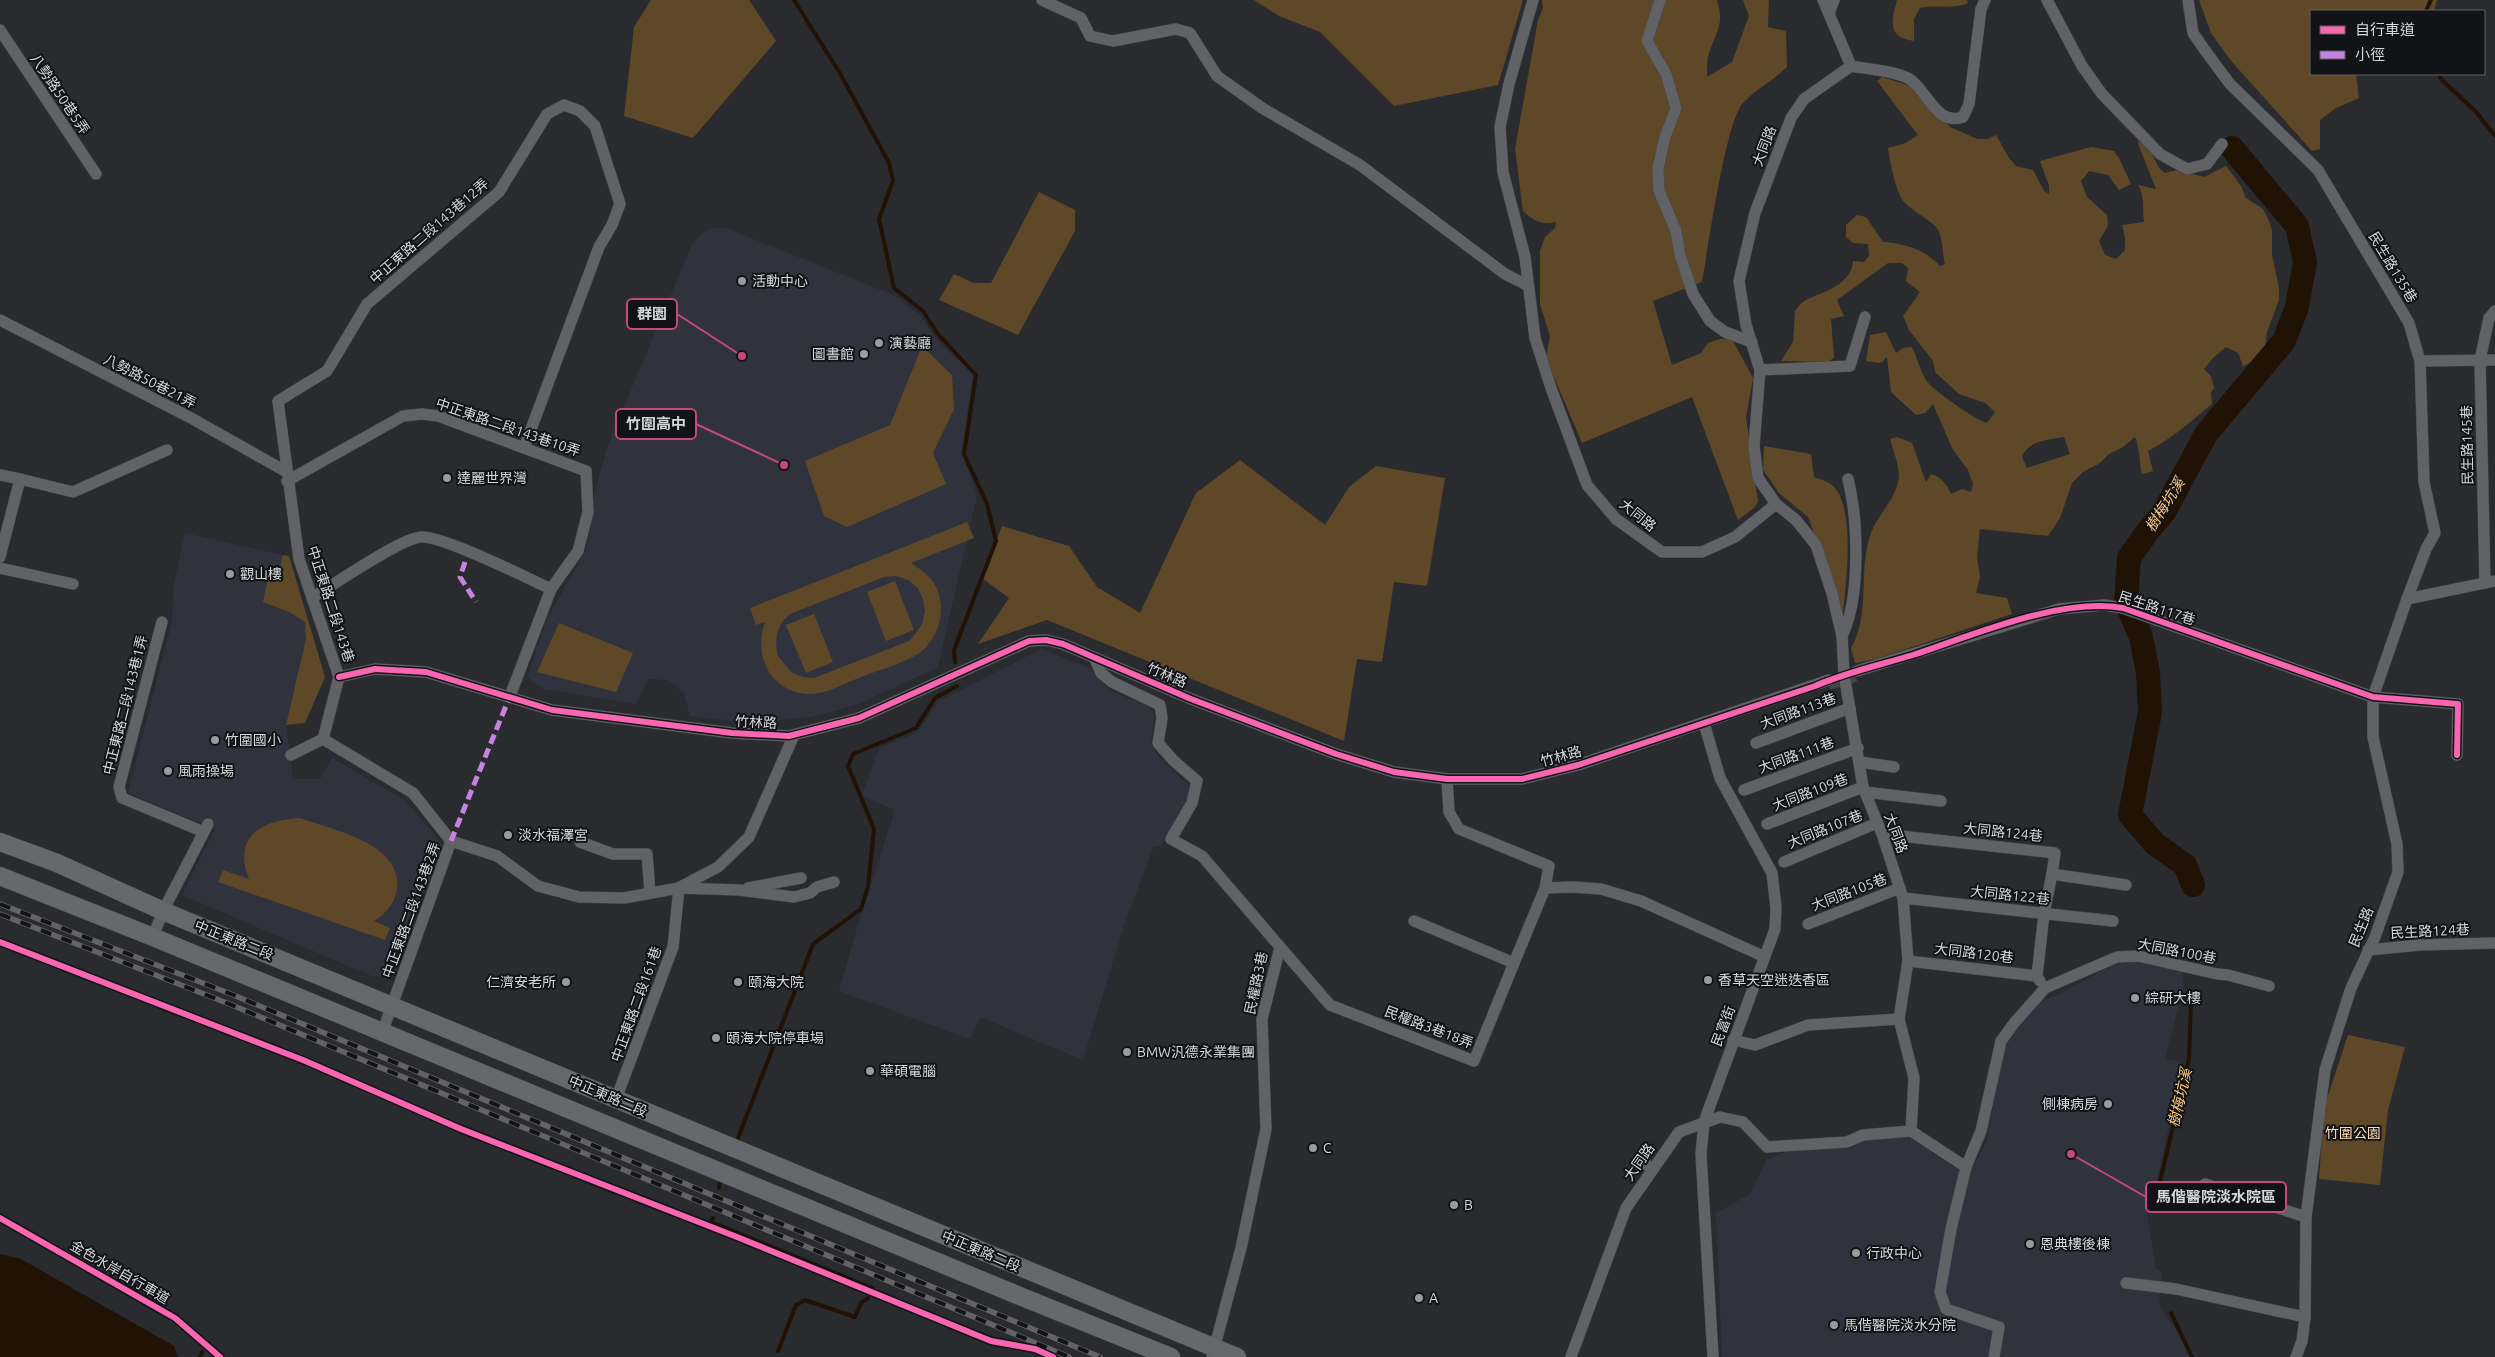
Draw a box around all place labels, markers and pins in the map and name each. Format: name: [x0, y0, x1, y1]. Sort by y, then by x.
place label: 活動中心: [752, 273, 808, 289]
marker: 活動中心: [736, 275, 748, 287]
callout: 群園: [627, 299, 677, 329]
place label: 演藝廳: [889, 335, 931, 351]
marker: 演藝廳: [873, 337, 885, 349]
place label: 圖書館: [812, 346, 854, 362]
marker: 圖書館: [858, 348, 870, 360]
callout: 竹圍高中: [616, 409, 696, 439]
place label: 達麗世界灣: [457, 470, 527, 486]
marker: 達麗世界灣: [441, 472, 453, 484]
place label: 觀山樓: [240, 566, 282, 582]
marker: 觀山樓: [224, 568, 236, 580]
place label: 竹圍國小: [225, 732, 281, 748]
marker: 竹圍國小: [209, 734, 221, 746]
place label: 風雨操場: [178, 763, 234, 779]
marker: 風雨操場: [162, 765, 174, 777]
place label: 淡水福澤宮: [518, 827, 588, 843]
marker: 淡水福澤宮: [502, 829, 514, 841]
place label: 香草天空迷迭香區: [1718, 972, 1830, 988]
place label: 仁濟安老所: [486, 974, 556, 990]
place label: 頤海大院: [748, 974, 804, 990]
marker: 香草天空迷迭香區: [1702, 974, 1714, 986]
marker: 仁濟安老所: [560, 976, 572, 988]
marker: 頤海大院: [732, 976, 744, 988]
place label: 綜研大樓: [2145, 990, 2201, 1006]
marker: 綜研大樓: [2129, 992, 2141, 1004]
place label: 頤海大院停車場: [726, 1030, 824, 1046]
marker: 頤海大院停車場: [710, 1032, 722, 1044]
place label: BMW汎德永業集團: [1137, 1044, 1255, 1060]
marker: BMW汎德永業集團: [1121, 1046, 1133, 1058]
place label: 華碩電腦: [880, 1063, 936, 1079]
marker: 華碩電腦: [864, 1065, 876, 1077]
place label: 側棟病房: [2042, 1096, 2098, 1112]
marker: 側棟病房: [2102, 1098, 2114, 1110]
place label: C: [1323, 1140, 1332, 1156]
marker: C: [1307, 1142, 1319, 1154]
callout: 馬偕醫院淡水院區: [2146, 1182, 2286, 1212]
place label: B: [1464, 1197, 1473, 1213]
marker: B: [1448, 1199, 1460, 1211]
place label: 恩典樓後棟: [2040, 1236, 2110, 1252]
marker: 恩典樓後棟: [2024, 1238, 2036, 1250]
place label: 行政中心: [1866, 1245, 1922, 1261]
marker: 行政中心: [1850, 1247, 1862, 1259]
place label: A: [1429, 1290, 1438, 1306]
marker: A: [1413, 1292, 1425, 1304]
place label: 馬偕醫院淡水分院: [1844, 1317, 1956, 1333]
marker: 馬偕醫院淡水分院: [1828, 1319, 1840, 1331]

